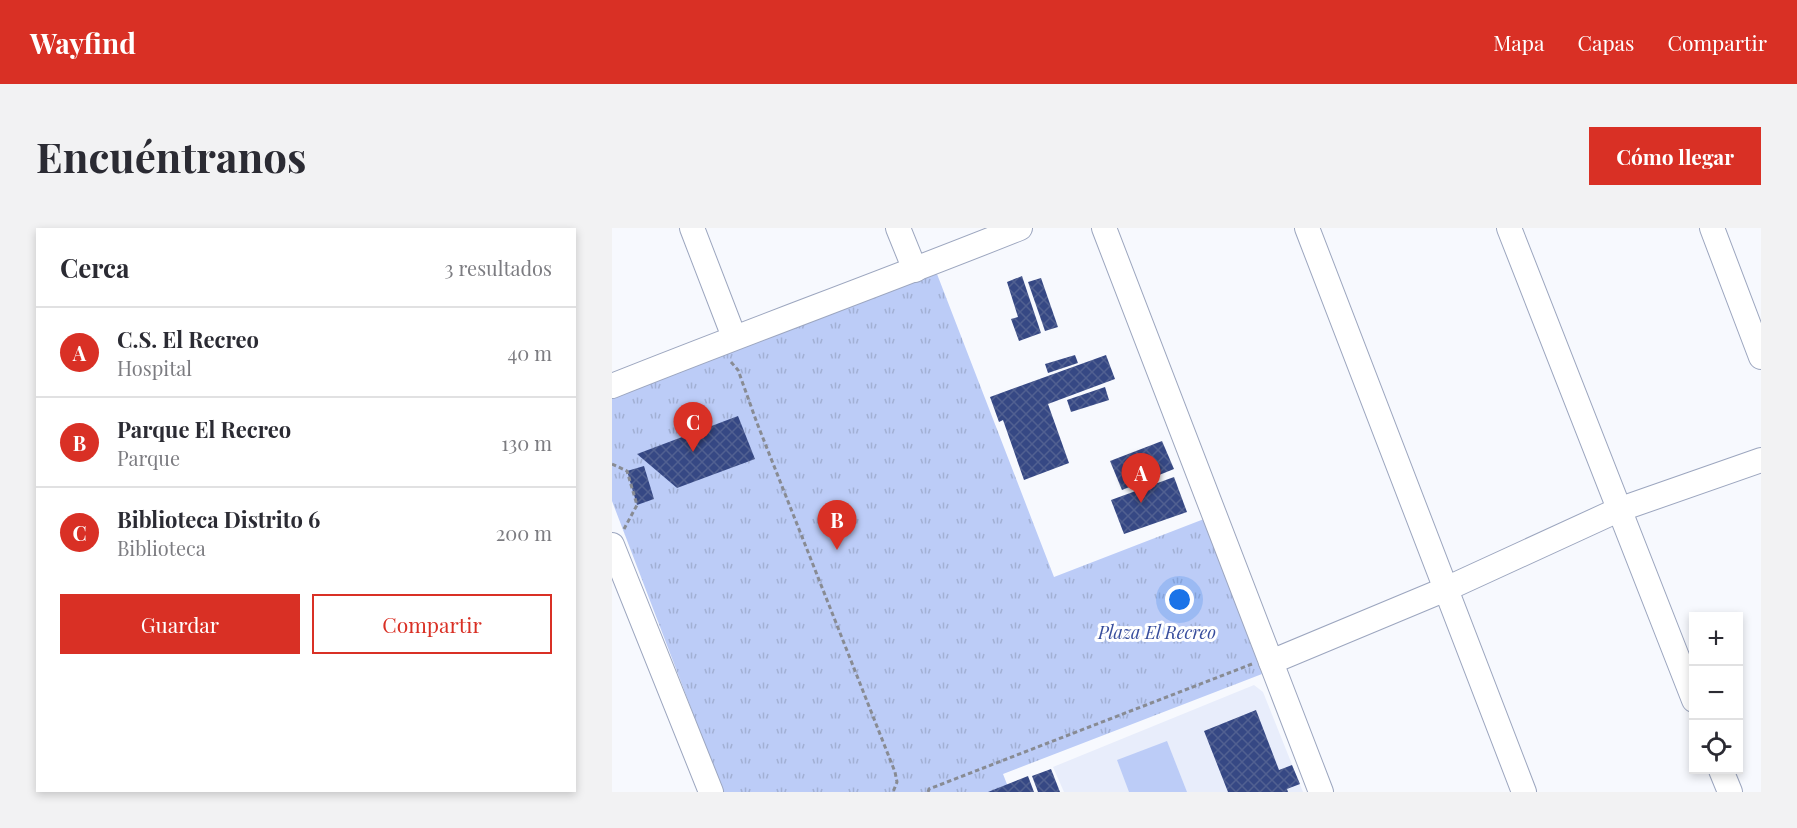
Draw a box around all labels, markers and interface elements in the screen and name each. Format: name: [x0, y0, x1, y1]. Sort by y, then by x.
text: Wayfind: [30, 24, 136, 61]
text: Mapa: [1493, 28, 1545, 56]
text: Capas: [1578, 28, 1634, 56]
text: Compartir: [1667, 28, 1767, 56]
button: Cómo llegar: [1589, 127, 1761, 185]
text: Encuéntranos: [36, 128, 306, 184]
text: Cerca: [60, 250, 129, 285]
text: 3 resultados: [445, 254, 552, 281]
text: C.S. El Recreo: [117, 324, 259, 354]
text: A: [73, 339, 86, 366]
text: 40 m: [507, 339, 552, 366]
text: Hospital: [117, 354, 192, 381]
pin: C: [674, 402, 712, 452]
text: Parque El Recreo: [117, 414, 291, 444]
text: B: [73, 429, 86, 456]
text: 130 m: [501, 429, 552, 456]
text: Parque: [117, 444, 180, 471]
pin: A: [1122, 454, 1160, 503]
pin: B: [818, 500, 856, 550]
text: Biblioteca Distrito 6: [117, 504, 320, 534]
text: C: [72, 519, 87, 546]
text: 200 m: [496, 519, 552, 546]
text: Biblioteca: [117, 534, 206, 561]
your location: [1165, 585, 1194, 614]
button: Guardar: [60, 594, 300, 654]
button: Compartir: [312, 594, 552, 654]
map controls: [1689, 612, 1743, 774]
button: +: [1689, 612, 1743, 666]
park label: Plaza El Recreo: [1097, 620, 1216, 644]
button: −: [1689, 666, 1743, 720]
button: locate: [1689, 720, 1743, 774]

